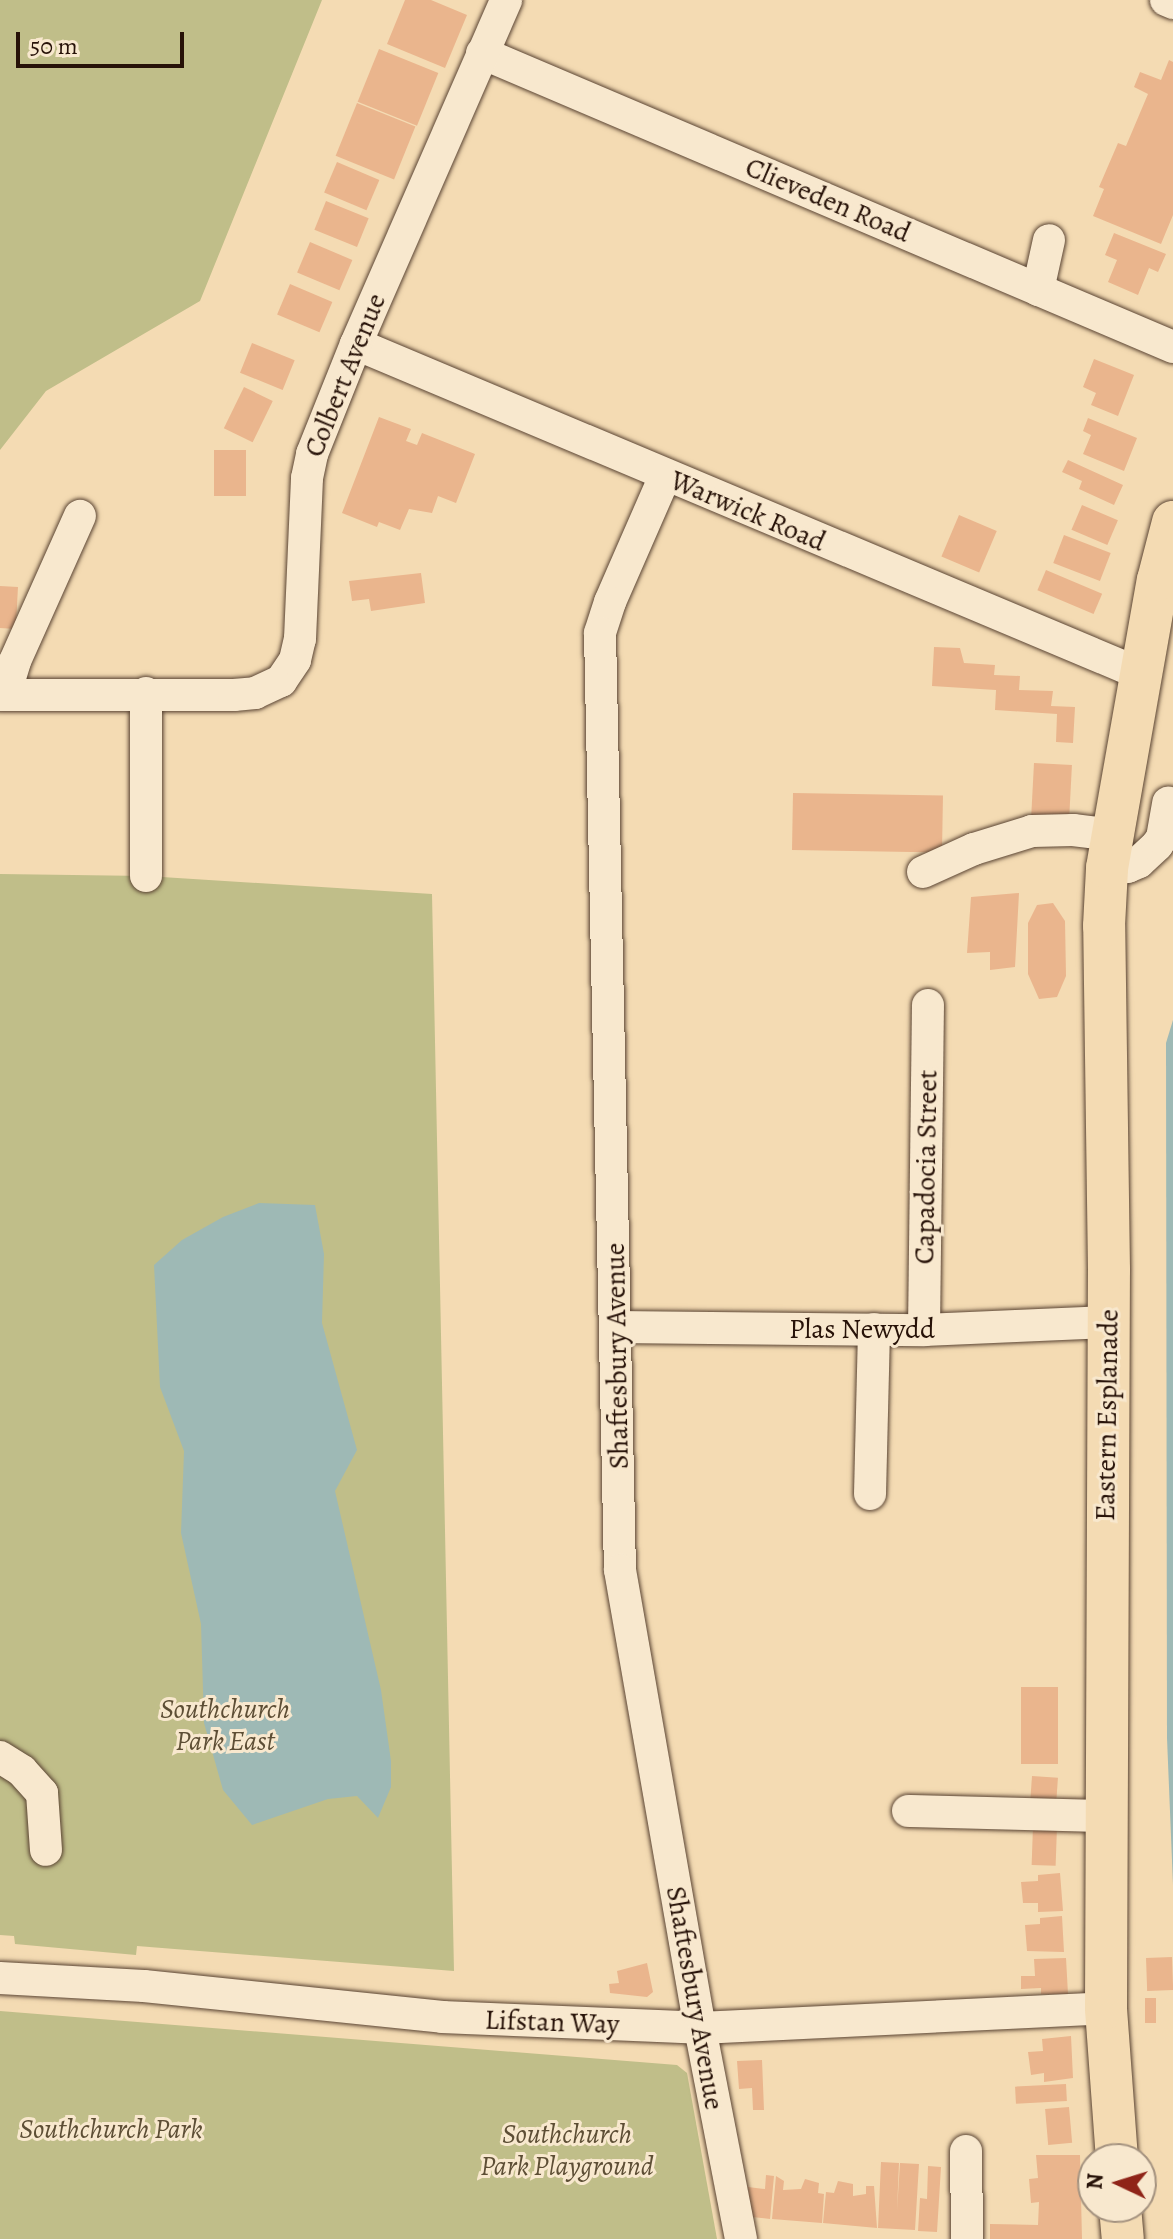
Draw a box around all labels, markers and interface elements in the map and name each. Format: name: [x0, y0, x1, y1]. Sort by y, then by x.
scale bar: [20, 16, 188, 66]
text: 50 m: [30, 30, 78, 62]
street label: Clieveden Road: [740, 150, 916, 250]
street label: Colbert Avenue: [297, 288, 393, 462]
street label: Warwick Road: [665, 463, 831, 559]
street label: Capadocia Street: [908, 1069, 944, 1265]
street label: Shaftesbury Avenue: [598, 1242, 636, 1470]
street label: Eastern Esplanade: [1088, 1309, 1126, 1521]
street label: Plas Newydd: [789, 1312, 935, 1346]
park label: Southchurch Park East: [160, 1692, 290, 1758]
street label: Shaftesbury Avenue: [659, 1884, 731, 2112]
street label: Lifstan Way: [484, 2003, 620, 2041]
park label: Southchurch Park: [19, 2112, 203, 2146]
park label: Southchurch Park Playground: [480, 2117, 654, 2183]
north arrow: [1077, 2143, 1157, 2223]
text: N: [1080, 2172, 1111, 2191]

